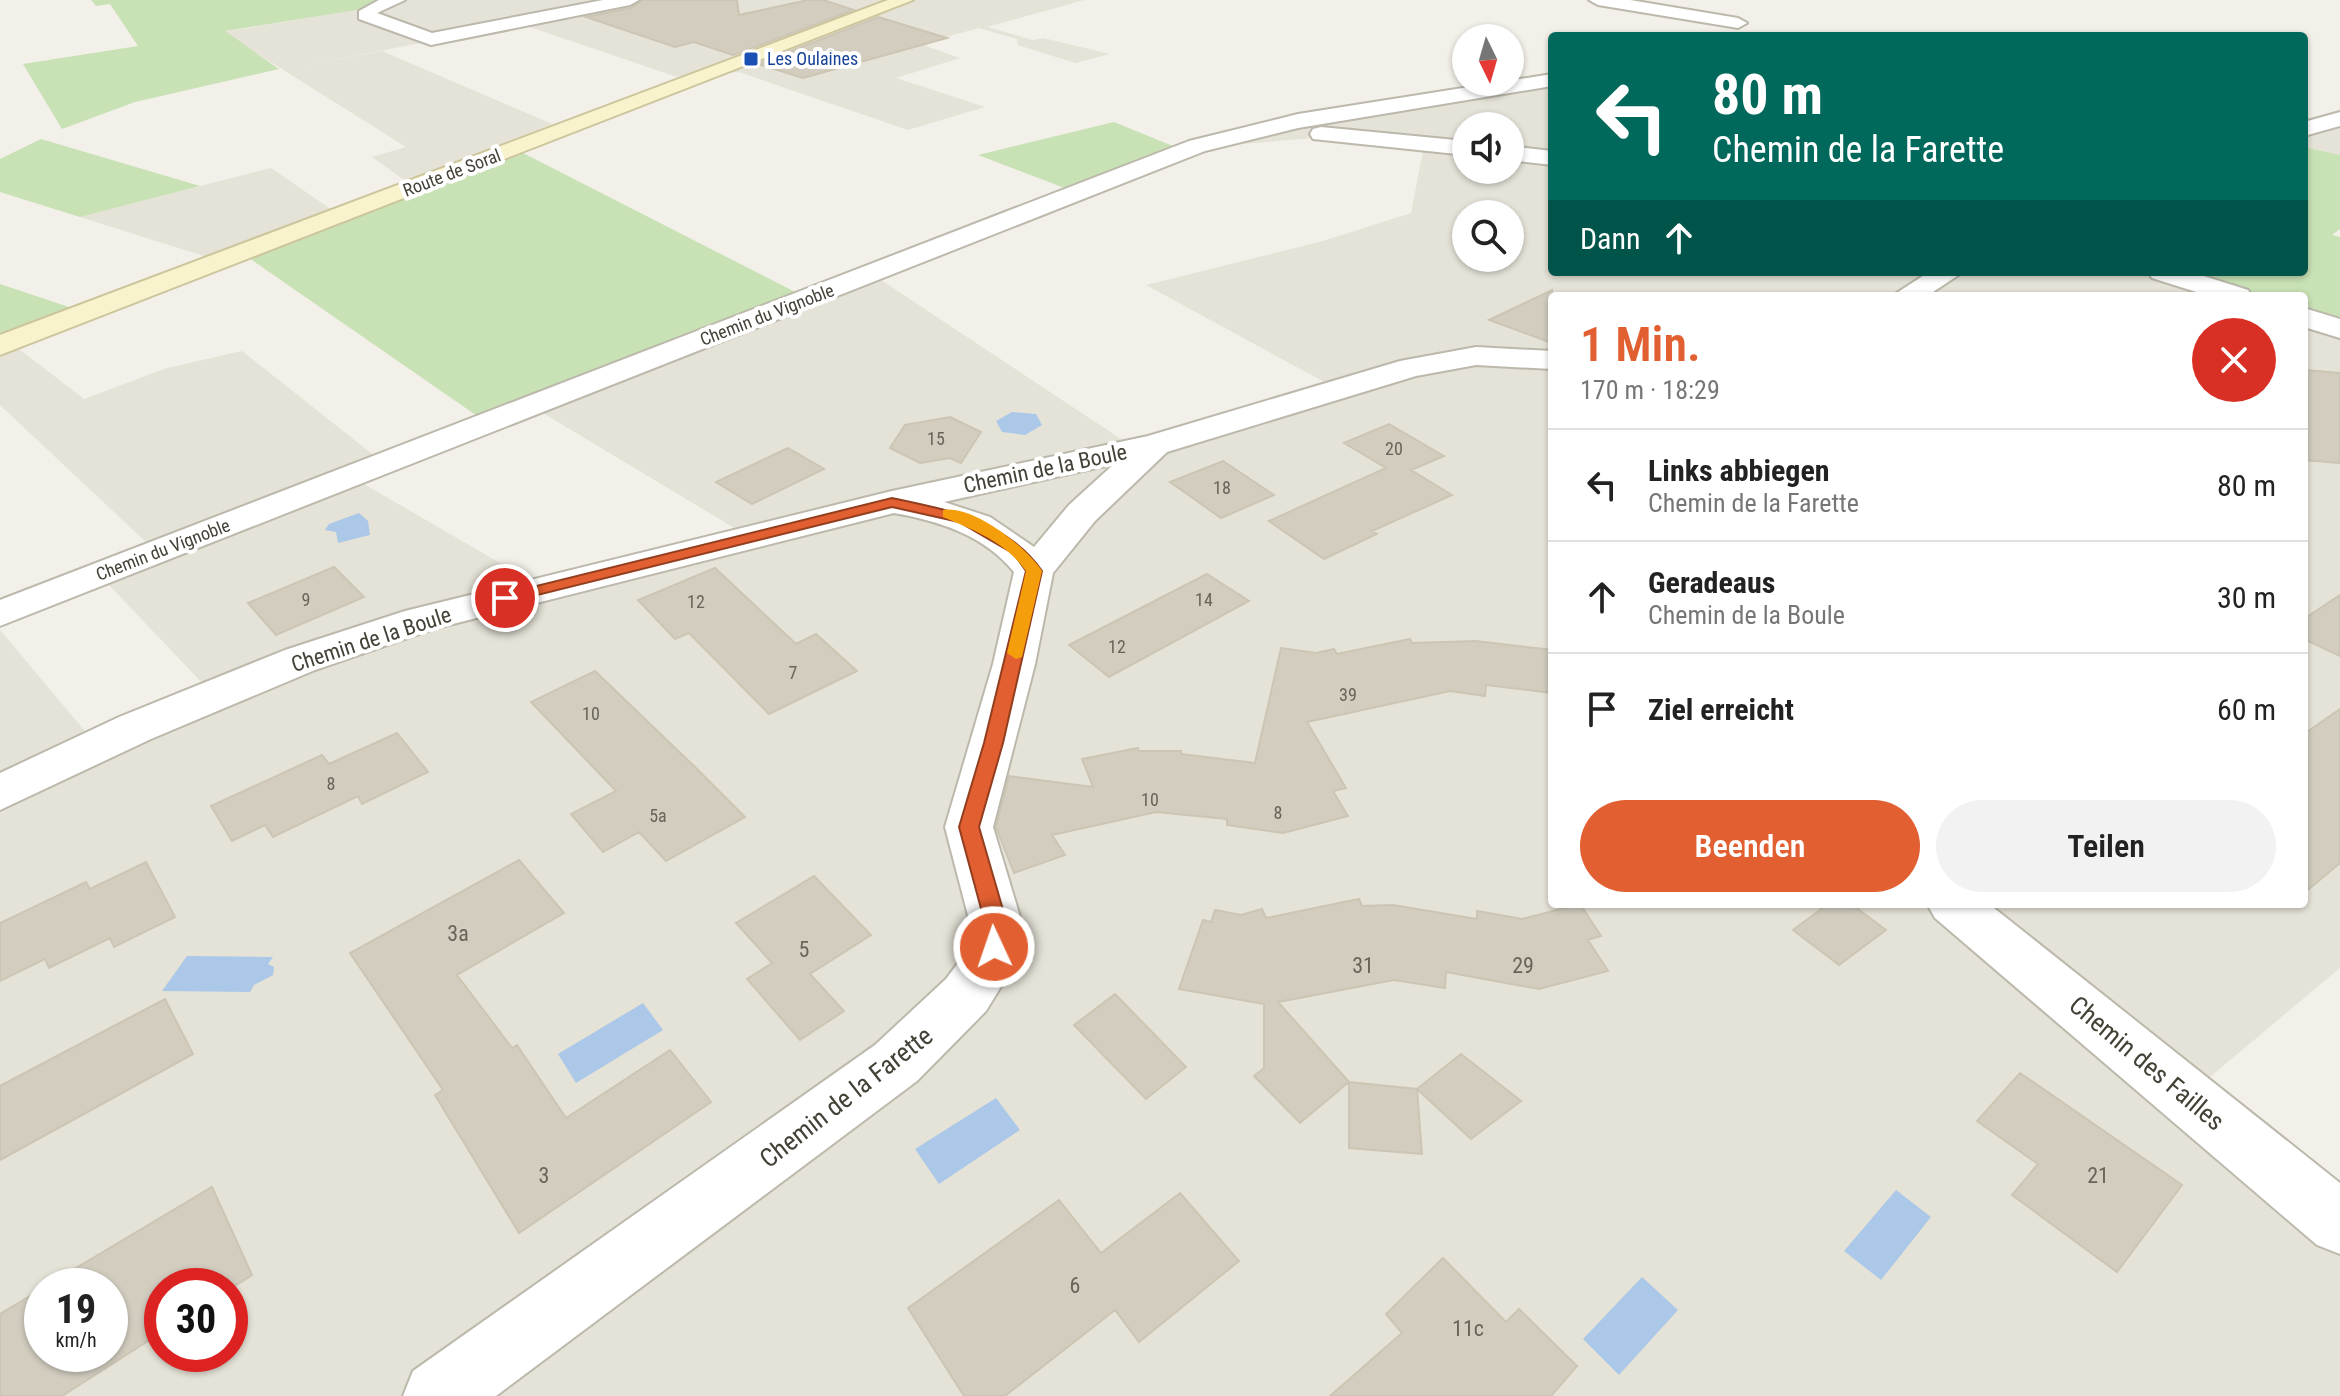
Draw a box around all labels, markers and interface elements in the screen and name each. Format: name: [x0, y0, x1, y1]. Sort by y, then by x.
north arrow: [1452, 24, 1524, 96]
map controls: [1452, 24, 1524, 272]
place label: Les Oulaines: [767, 48, 858, 69]
marker: Les Oulaines: [742, 50, 760, 68]
text: 80 m: [1712, 62, 1823, 128]
icon: left: [1580, 64, 1684, 168]
button: sound: [1452, 112, 1524, 184]
text: Chemin de la Farette: [1712, 129, 2004, 171]
street label: Route de Soral: [400, 144, 504, 201]
button: search: [1452, 200, 1524, 272]
icon: ahead: [1657, 216, 1701, 260]
text: Dann: [1580, 221, 1641, 256]
street label: Chemin du Vignoble: [697, 279, 837, 350]
text: 1 Min.: [1580, 316, 1701, 373]
button: close: [2192, 318, 2276, 402]
text: 170 m · 18:29: [1580, 375, 1720, 405]
house number: 15: [927, 428, 945, 449]
house number: 20: [1385, 438, 1403, 459]
street label: Chemin de la Boule: [961, 439, 1129, 498]
text: Links abbiegen: [1648, 453, 1830, 488]
icon: left: [1580, 463, 1624, 507]
text: 80 m: [2217, 468, 2276, 503]
house number: 18: [1213, 477, 1231, 498]
text: Chemin de la Farette: [1648, 488, 1859, 518]
street label: Chemin du Vignoble: [93, 514, 233, 585]
pin: [471, 564, 539, 632]
text: Geradeaus: [1648, 565, 1775, 600]
icon: ahead: [1580, 575, 1624, 619]
icon: arrive: [483, 576, 527, 620]
text: 30 m: [2217, 580, 2276, 615]
house number: 9: [302, 589, 310, 610]
house number: 14: [1195, 589, 1213, 610]
house number: 12: [687, 591, 705, 612]
text: Chemin de la Boule: [1648, 600, 1845, 630]
street label: Chemin de la Boule: [288, 602, 454, 677]
house number: 12: [1108, 636, 1126, 657]
house number: 7: [789, 662, 798, 683]
house number: 39: [1339, 684, 1357, 705]
icon: arrive: [1580, 687, 1624, 731]
text: Ziel erreicht: [1648, 692, 1794, 727]
text: 60 m: [2217, 692, 2276, 727]
house number: 10: [582, 703, 600, 724]
house number: 8: [327, 773, 335, 794]
house number: 10: [1141, 789, 1159, 810]
button: Beenden: [1580, 800, 1920, 892]
button: Teilen: [1936, 800, 2276, 892]
house number: 8: [1274, 802, 1282, 823]
house number: 5a: [649, 805, 667, 826]
position arrow: [952, 905, 1036, 989]
house number: 3a: [447, 921, 469, 946]
house number: 5: [799, 937, 809, 962]
house number: 31: [1352, 953, 1374, 978]
house number: 29: [1512, 953, 1534, 978]
street label: Chemin des Failles: [2063, 989, 2231, 1137]
street label: Chemin de la Farette: [754, 1020, 938, 1174]
house number: 3: [539, 1163, 549, 1188]
house number: 21: [2087, 1163, 2109, 1188]
speed limit sign: 30: [144, 1268, 248, 1372]
house number: 6: [1070, 1273, 1080, 1298]
text: 19: [56, 1286, 96, 1333]
house number: 11c: [1452, 1316, 1484, 1341]
text: km/h: [55, 1328, 97, 1352]

